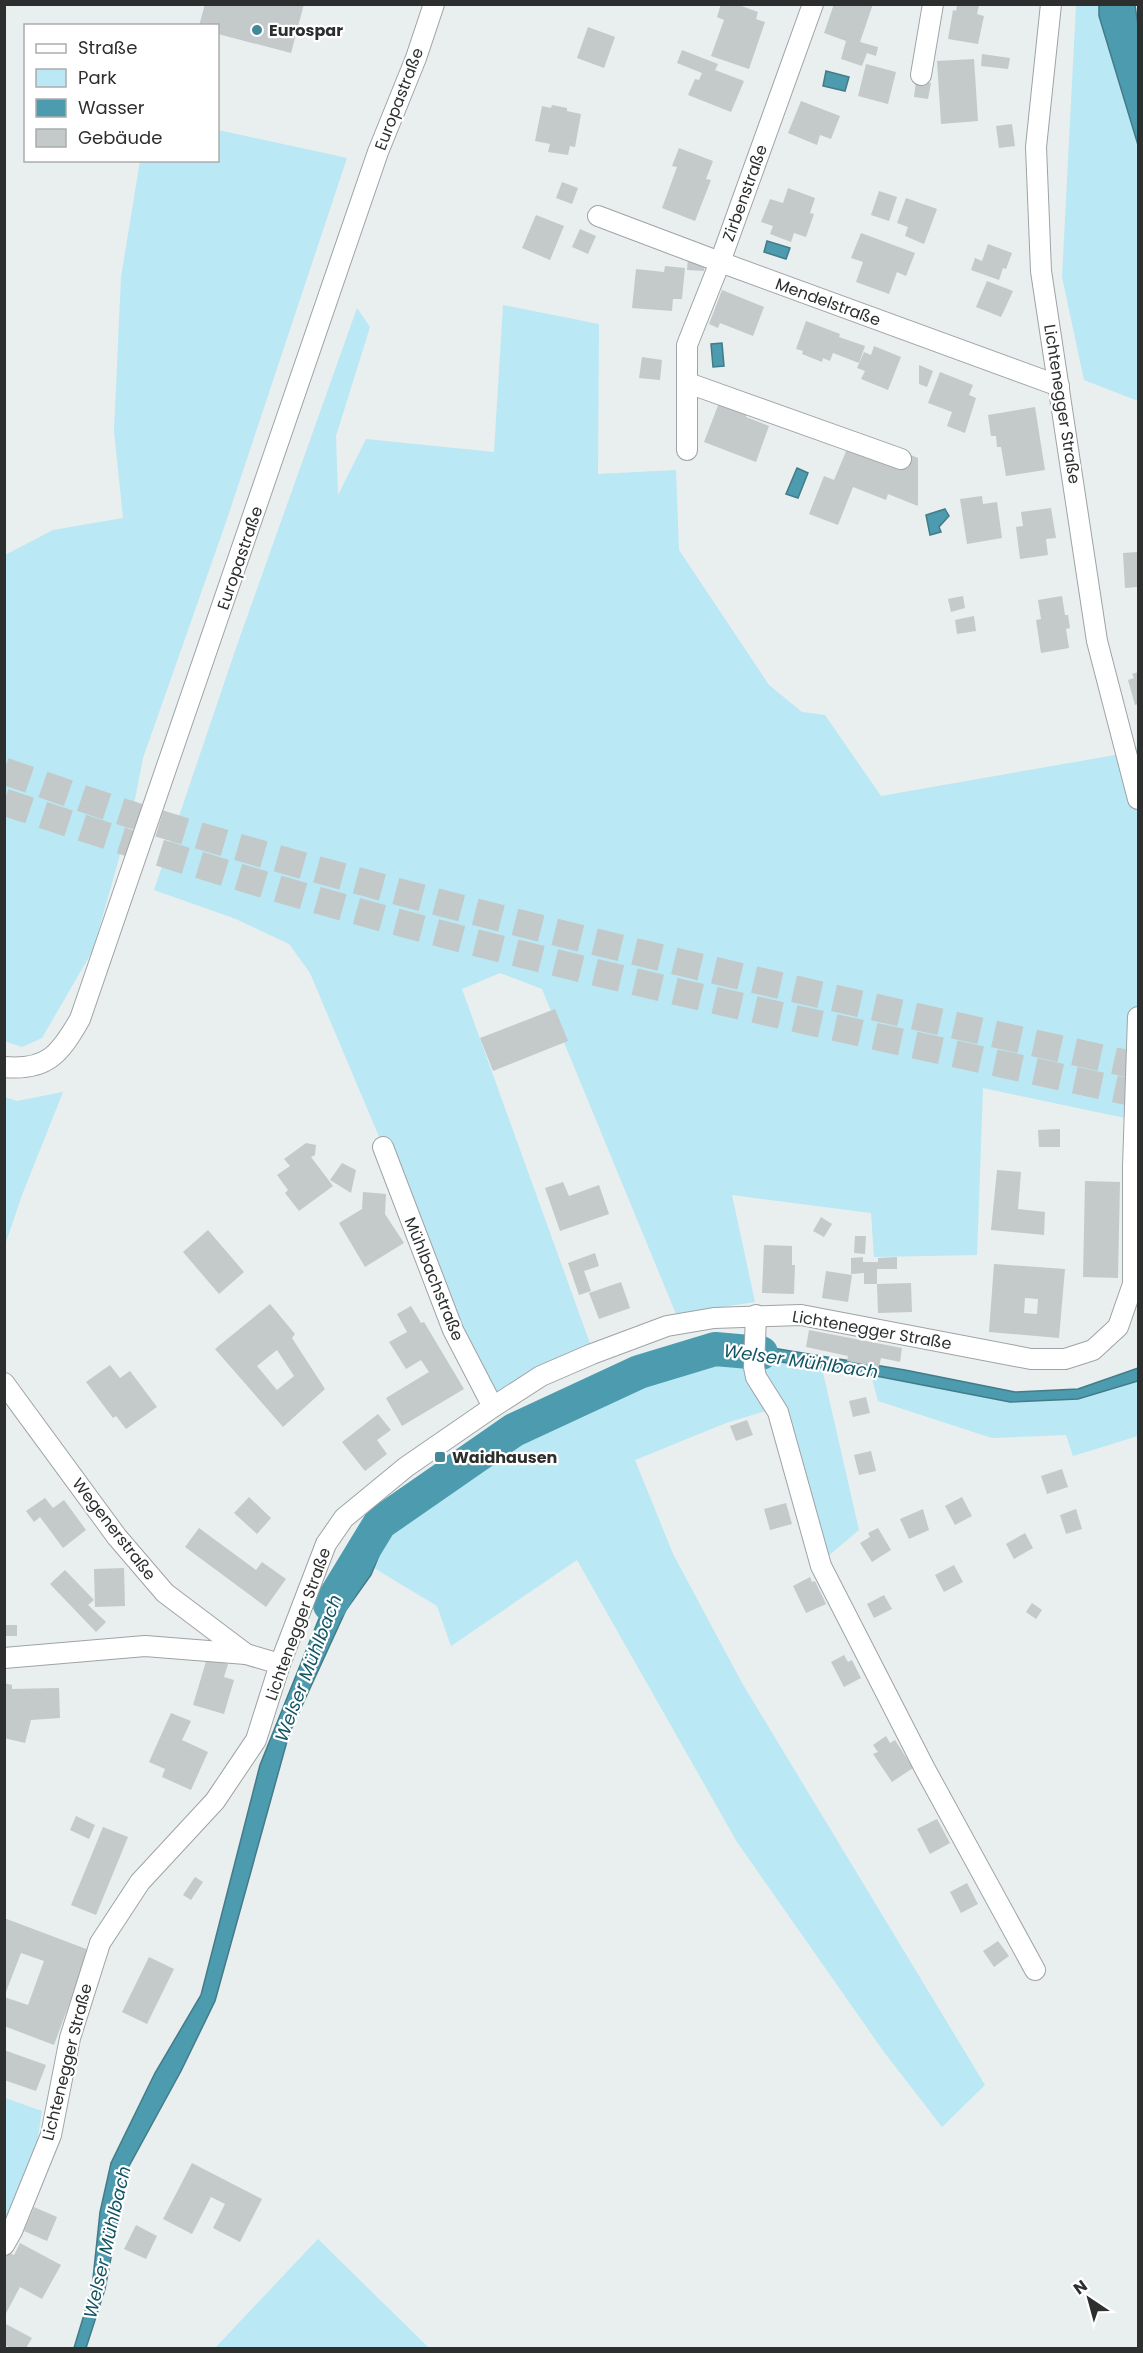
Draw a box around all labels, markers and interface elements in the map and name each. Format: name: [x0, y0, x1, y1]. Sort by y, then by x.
place label: Eurospar: [269, 19, 343, 42]
marker: Eurospar: [250, 23, 264, 37]
legend: [24, 24, 219, 162]
text: Straße: [78, 35, 137, 60]
street label: Europastraße: [369, 44, 429, 154]
text: Park: [78, 65, 117, 90]
text: Wasser: [78, 95, 145, 120]
text: Gebäude: [78, 125, 162, 150]
street label: Zirbenstraße: [717, 141, 773, 245]
street label: Mendelstraße: [772, 272, 884, 332]
street label: Lichtenegger Straße: [1038, 323, 1086, 486]
street label: Europastraße: [212, 503, 268, 613]
street label: Mühlbachstraße: [399, 1214, 469, 1344]
street label: Lichtenegger Straße: [791, 1305, 954, 1355]
water label: Welser Mühlbach: [722, 1338, 880, 1384]
place label: Waidhausen: [452, 1446, 557, 1469]
marker: Waidhausen: [433, 1450, 447, 1464]
street label: Wegenerstraße: [67, 1473, 161, 1585]
street label: Lichtenegger Straße: [260, 1544, 336, 1704]
water label: Welser Mühlbach: [268, 1591, 348, 1745]
street label: Lichtenegger Straße: [36, 1981, 98, 2143]
water label: Welser Mühlbach: [77, 2163, 137, 2321]
north arrow: [1059, 2269, 1119, 2329]
text: N: [1069, 2274, 1092, 2300]

